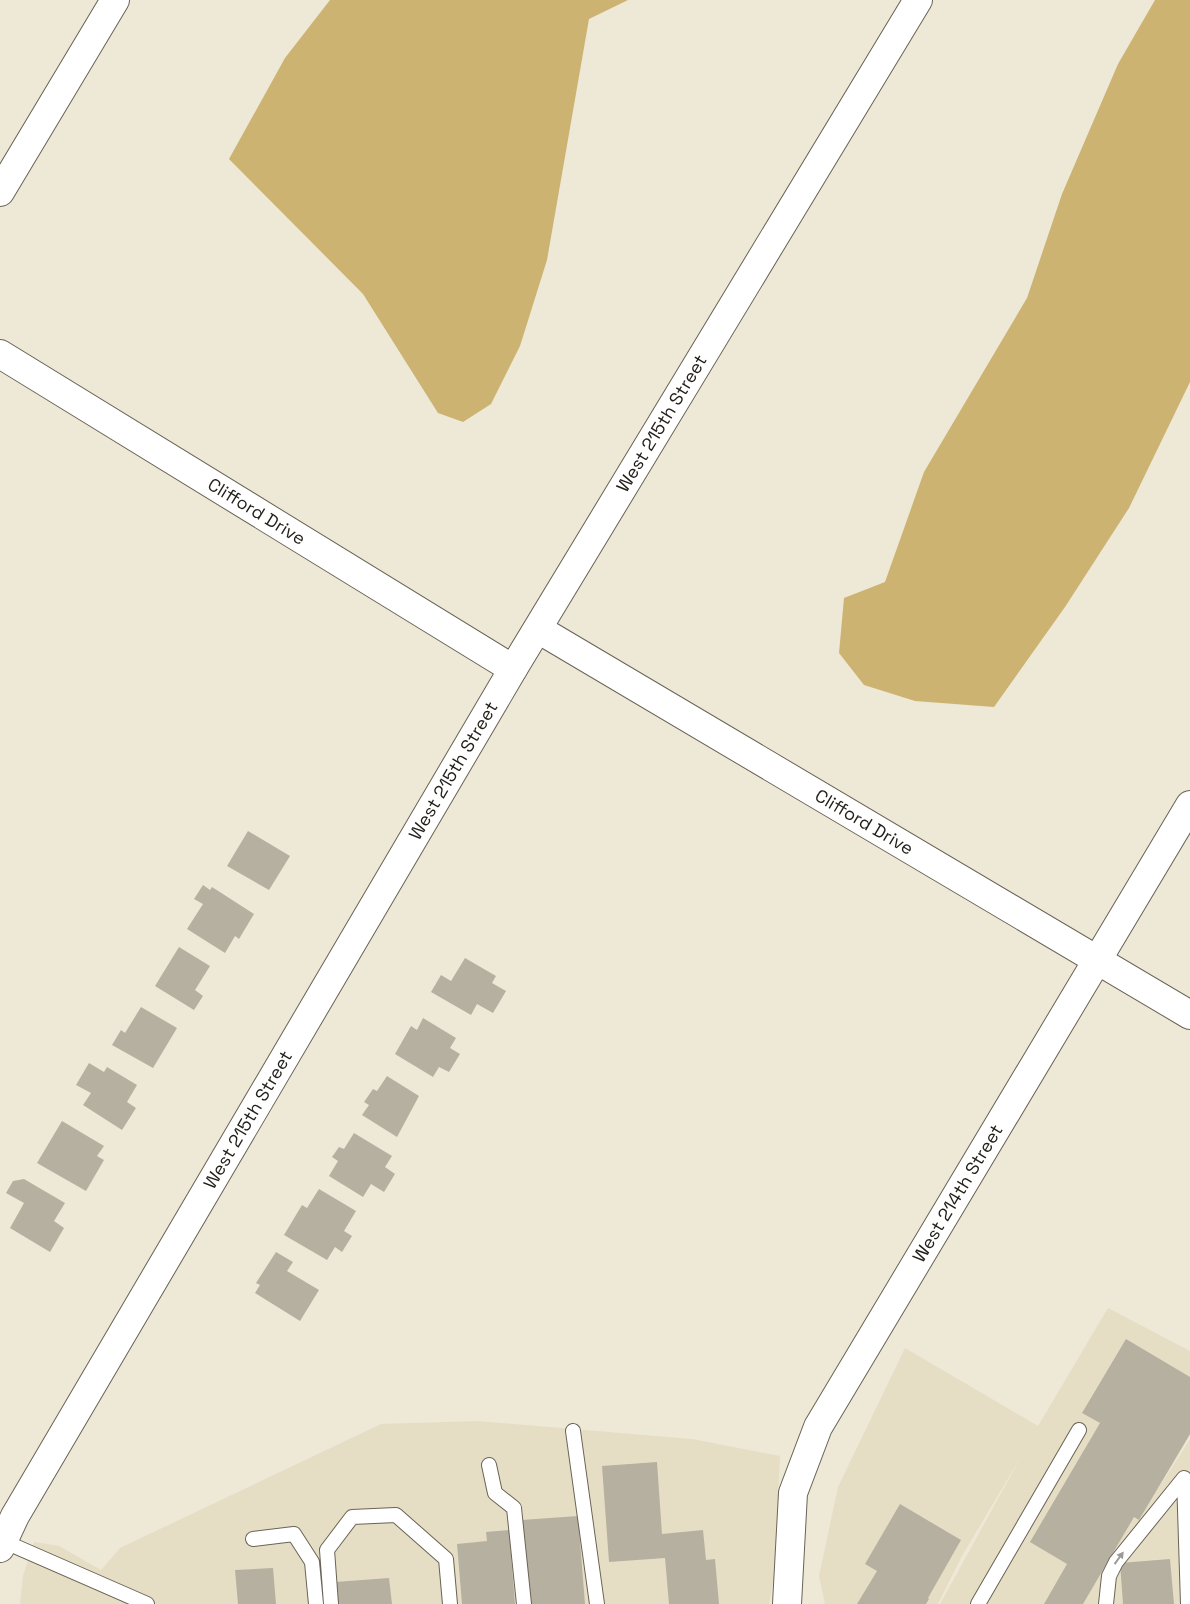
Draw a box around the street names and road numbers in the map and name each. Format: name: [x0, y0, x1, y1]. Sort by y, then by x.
street label: West 215th Street: [611, 350, 712, 496]
street label: Clifford Drive: [204, 472, 310, 550]
street label: West 215th Street: [403, 697, 502, 844]
street label: Clifford Drive: [811, 784, 918, 860]
street label: West 215th Street: [198, 1046, 297, 1193]
street label: West 214th Street: [907, 1120, 1007, 1266]

